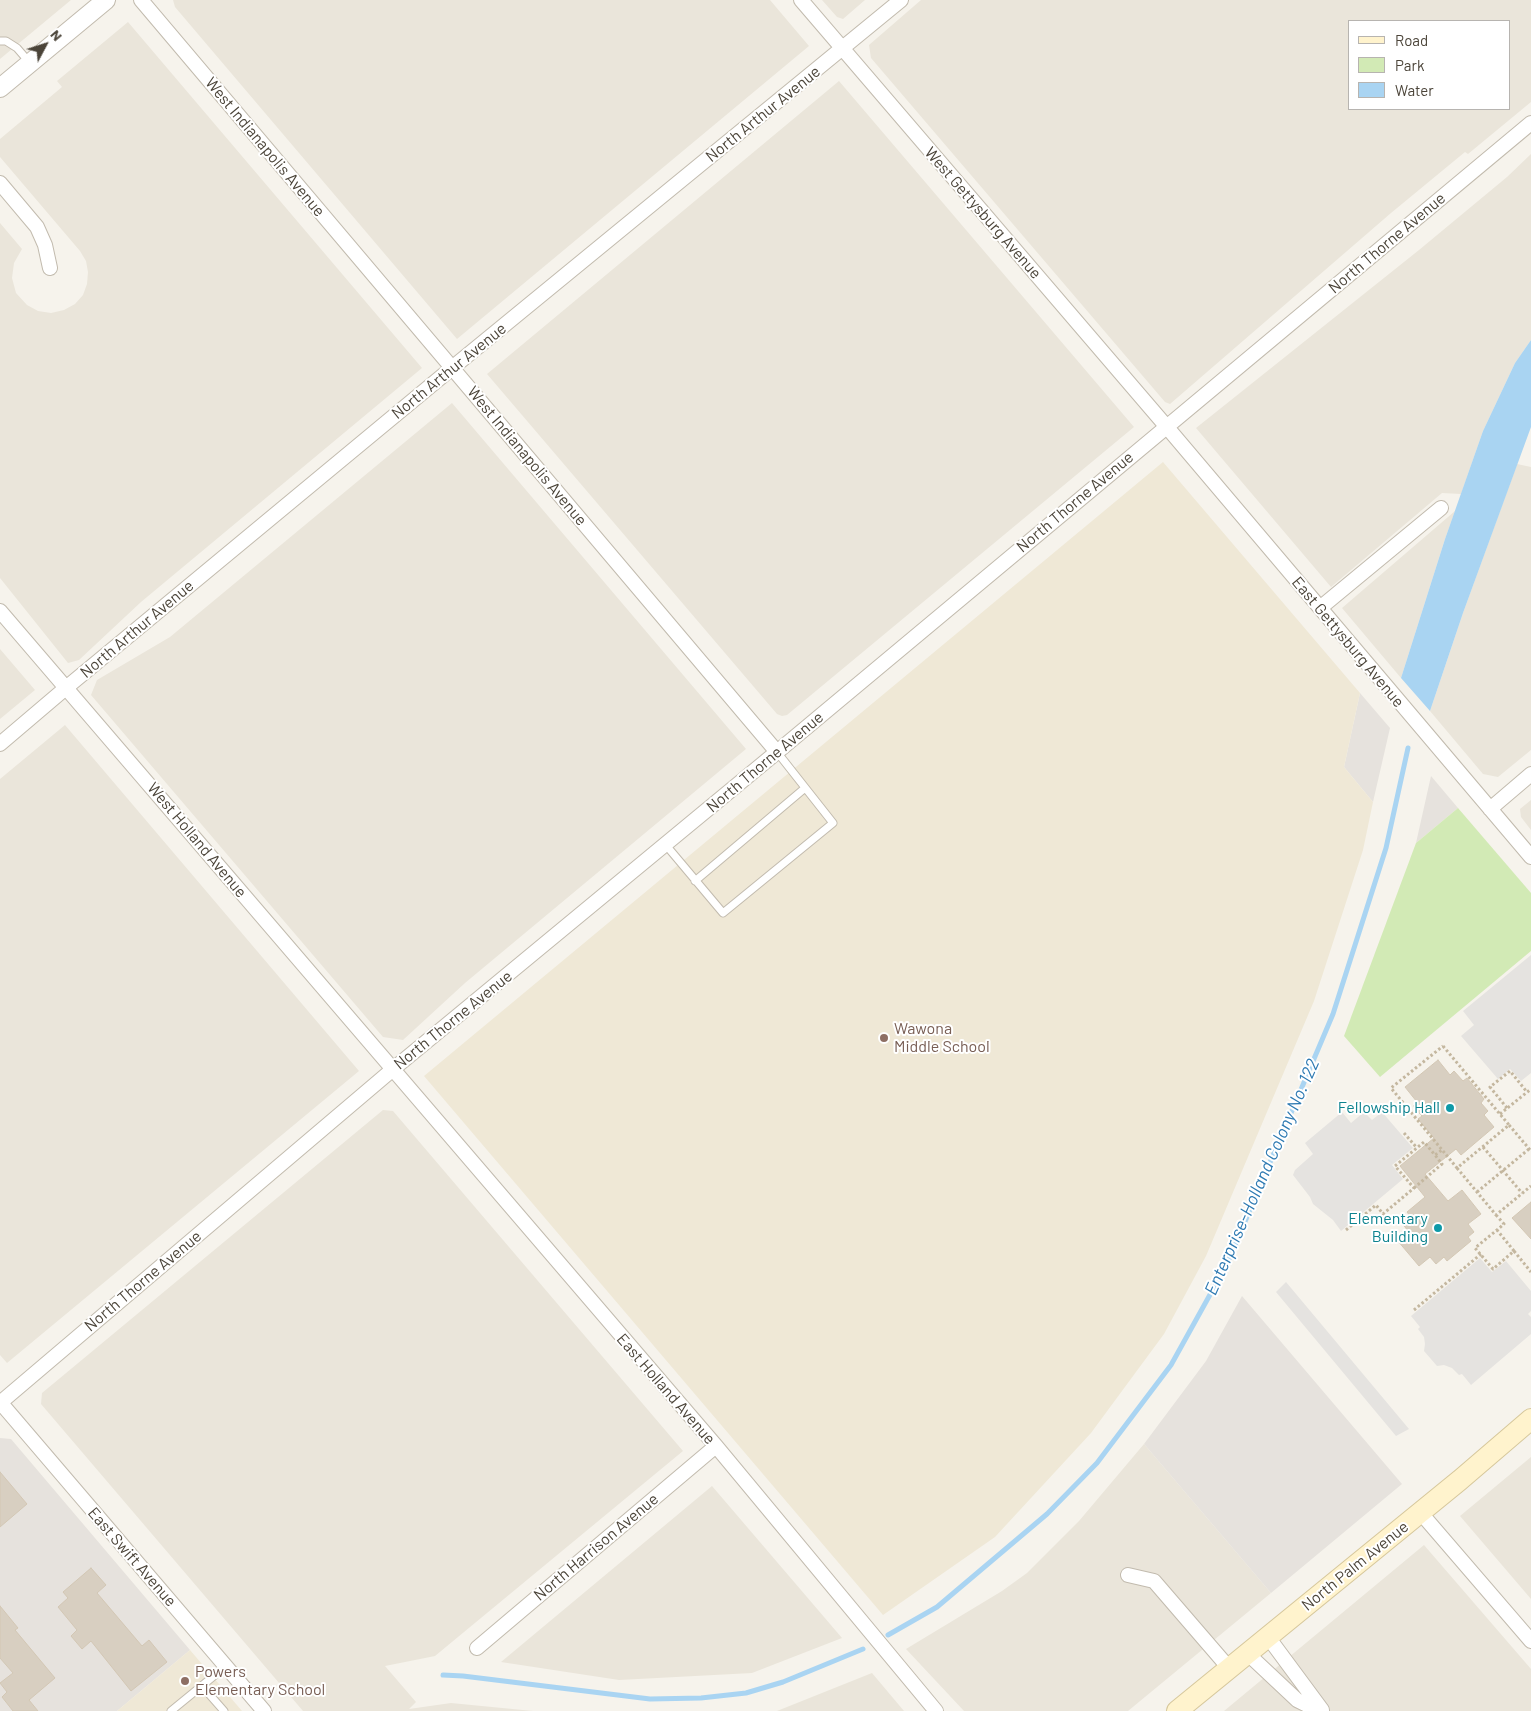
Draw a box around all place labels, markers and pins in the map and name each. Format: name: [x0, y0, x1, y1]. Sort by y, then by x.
place label: Wawona Middle School: [894, 1019, 990, 1057]
marker: Wawona Middle School: [878, 1032, 890, 1044]
place label: Fellowship Hall: [1338, 1098, 1440, 1118]
marker: Fellowship Hall: [1444, 1102, 1456, 1114]
place label: Elementary Building: [1348, 1209, 1428, 1247]
marker: Elementary Building: [1432, 1222, 1444, 1234]
place label: Powers Elementary School: [195, 1662, 325, 1700]
marker: Powers Elementary School: [179, 1675, 191, 1687]

